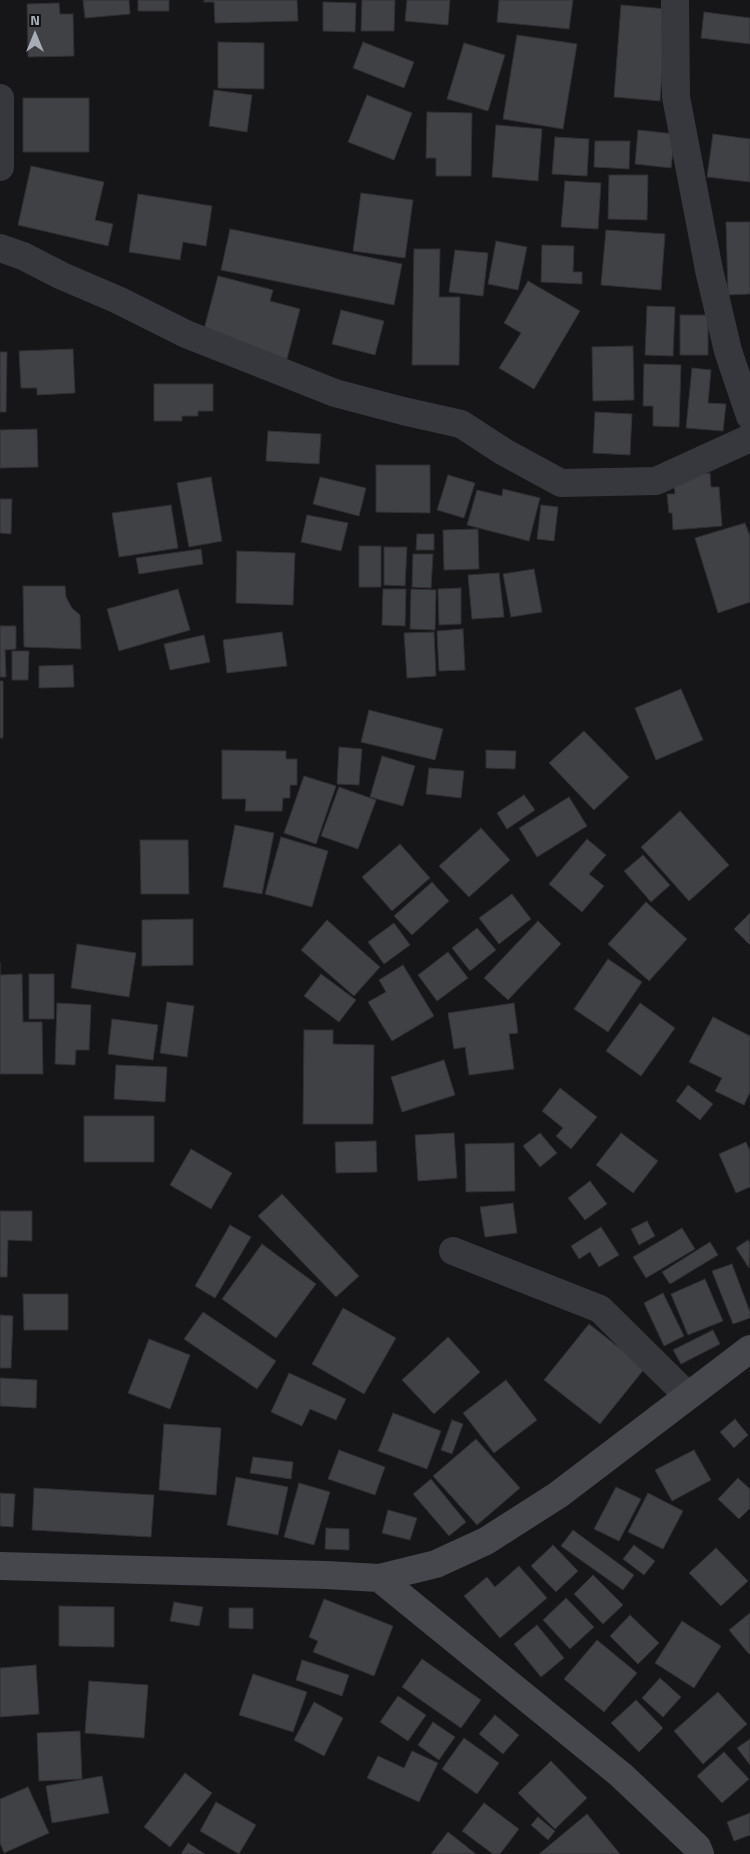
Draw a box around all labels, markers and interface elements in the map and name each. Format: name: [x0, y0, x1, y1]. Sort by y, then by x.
text: N: [30, 9, 40, 30]
north arrow: [10, 10, 60, 60]

